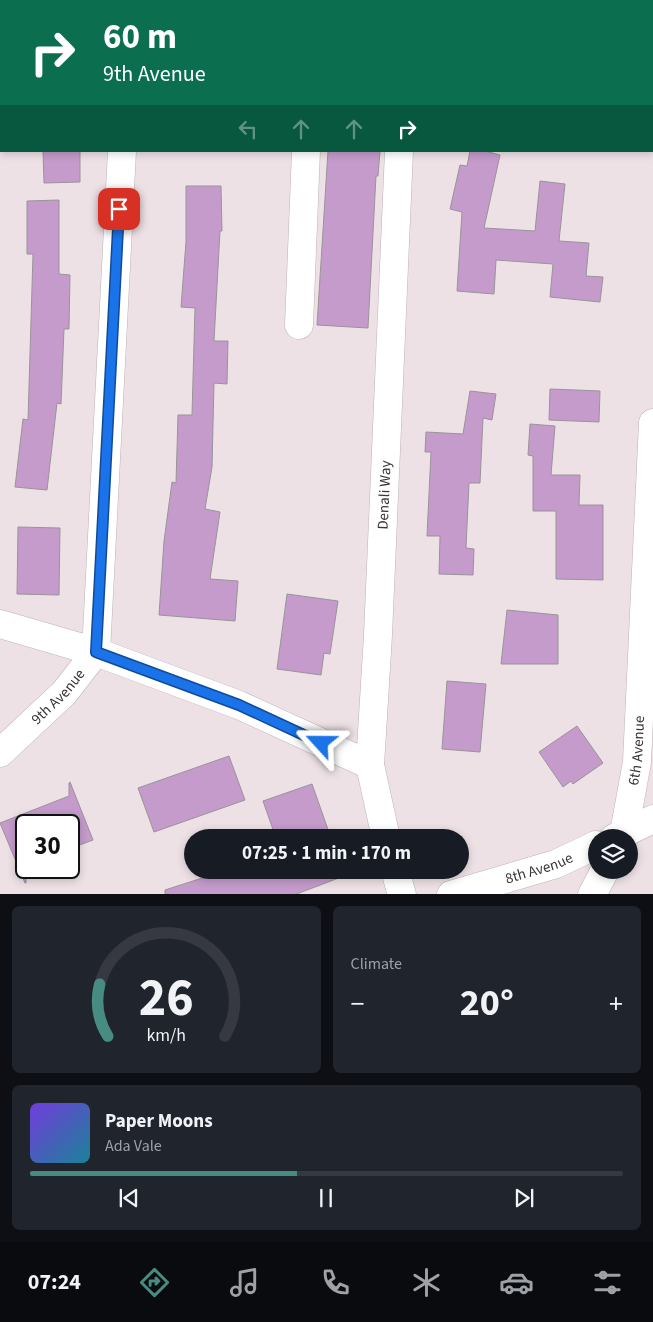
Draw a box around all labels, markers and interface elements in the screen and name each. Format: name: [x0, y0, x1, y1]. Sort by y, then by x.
text: 60 m: [103, 12, 177, 62]
icon: right: [20, 20, 85, 85]
text: 9th Avenue: [103, 58, 206, 90]
icon: left: [234, 115, 262, 143]
icon: ahead: [287, 115, 315, 143]
icon: ahead: [340, 115, 368, 143]
icon: right: [393, 115, 421, 143]
pin: [98, 188, 140, 230]
icon: arrive: [105, 195, 133, 223]
street label: Denali Way: [373, 460, 397, 530]
street label: 9th Avenue: [27, 665, 90, 730]
street label: 6th Avenue: [623, 715, 650, 787]
position arrow: [294, 716, 346, 768]
speed limit sign: 30: [15, 814, 80, 879]
map controls: [588, 829, 638, 879]
button: layers: [588, 829, 638, 879]
text: 07:25 · 1 min · 170 m: [242, 840, 411, 867]
street label: 8th Avenue: [503, 847, 577, 889]
text: Climate: [351, 953, 402, 975]
text: 26: [139, 962, 194, 1036]
text: 20°: [460, 976, 514, 1030]
text: −: [351, 984, 364, 1024]
text: +: [609, 984, 623, 1024]
text: km/h: [146, 1023, 186, 1048]
text: Paper Moons: [105, 1108, 213, 1135]
text: Ada Vale: [105, 1135, 162, 1157]
icon: previous: [115, 1184, 143, 1212]
icon: pause: [312, 1184, 340, 1212]
icon: next: [510, 1184, 538, 1212]
icon: directions: [137, 1265, 172, 1300]
icon: music: [227, 1265, 262, 1300]
icon: phone: [318, 1265, 353, 1300]
icon: climate: [409, 1265, 444, 1300]
icon: car: [499, 1265, 534, 1300]
icon: filters: [590, 1265, 625, 1300]
text: 07:24: [28, 1266, 81, 1298]

